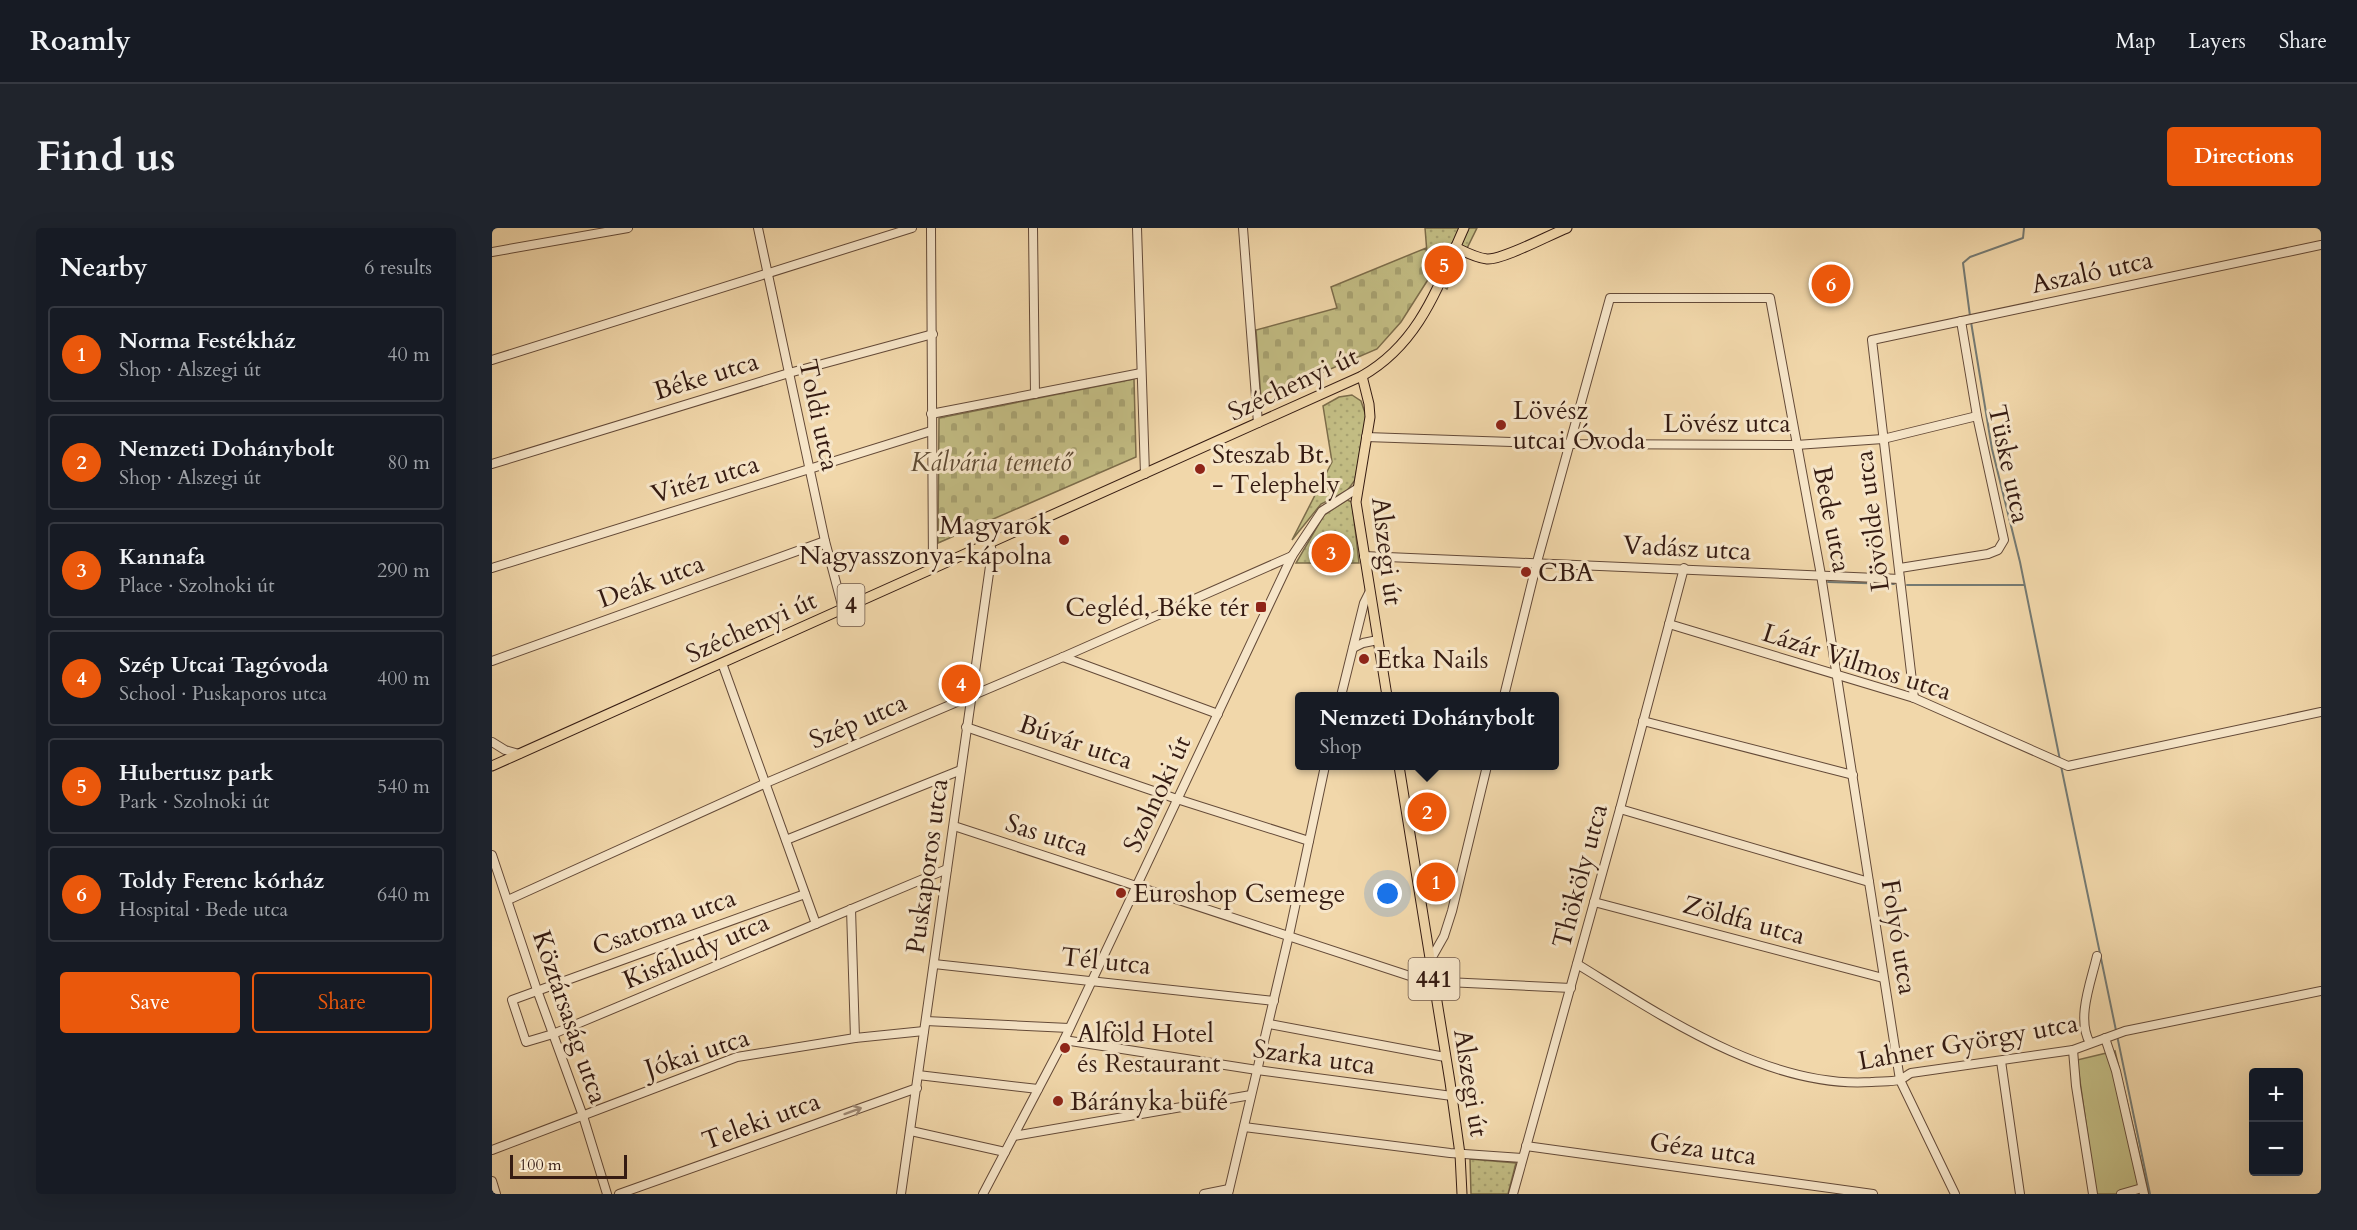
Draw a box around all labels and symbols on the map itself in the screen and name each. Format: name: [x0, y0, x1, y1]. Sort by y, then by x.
street label: Aszaló utca: [2028, 242, 2156, 302]
pin: 5: [1424, 243, 1464, 288]
pin: 6: [1812, 262, 1850, 306]
street label: Széchenyi út: [1222, 339, 1364, 429]
street label: Béke utca: [649, 344, 763, 408]
street label: Toldi utca: [790, 356, 848, 474]
place label: Lövész utcai Óvoda: [1513, 393, 1645, 458]
street label: Tüske utca: [1979, 402, 2039, 526]
street label: Lövész utca: [1663, 406, 1791, 441]
marker: Lövész utcai Óvoda: [1494, 418, 1508, 432]
place label: Steszab Bt. - Telephely: [1212, 437, 1340, 502]
park label: Kálvária temető: [910, 445, 1075, 480]
street label: Vitéz utca: [647, 446, 763, 512]
street label: Lövölde utca: [1846, 448, 1898, 594]
marker: Steszab Bt. - Telephely: [1193, 462, 1207, 476]
street label: Bede utca: [1805, 463, 1859, 575]
street label: Alszegi út: [1363, 495, 1411, 607]
place label: Magyarok Nagyasszonya-kápolna: [799, 508, 1052, 573]
street label: Vadász utca: [1622, 527, 1752, 569]
pin: 3: [1312, 530, 1350, 576]
marker: Magyarok Nagyasszonya-kápolna: [1057, 533, 1071, 547]
street label: Deák utca: [593, 546, 709, 616]
place label: CBA: [1538, 555, 1595, 590]
marker: CBA: [1519, 565, 1533, 579]
street label: Széchenyi út: [680, 583, 822, 671]
road number: 4: [838, 584, 864, 626]
place label: Cegléd, Béke tér: [1065, 590, 1250, 625]
marker: Cegléd, Béke tér: [1254, 600, 1268, 614]
street label: Lázár Vilmos utca: [1758, 615, 1956, 709]
place label: Etka Nails: [1376, 642, 1488, 677]
marker: Etka Nails: [1357, 652, 1371, 666]
pin: 4: [942, 662, 980, 706]
street label: Szép utca: [804, 685, 912, 757]
street label: Búvár utca: [1014, 706, 1138, 778]
street label: Szolnoki út: [1115, 730, 1199, 858]
street label: Puskaporos utca: [897, 776, 957, 956]
pin: 2: [1408, 790, 1446, 834]
street label: Thököly utca: [1544, 800, 1616, 952]
street label: Sas utca: [1001, 805, 1093, 865]
pin: 1: [1416, 860, 1456, 904]
place label: Euroshop Csemege: [1133, 876, 1345, 911]
street label: Folyó utca: [1873, 877, 1925, 997]
your location: [1373, 879, 1402, 908]
street label: Csatorna utca: [587, 880, 741, 964]
marker: Euroshop Csemege: [1114, 886, 1128, 900]
street label: Zöldfa utca: [1679, 887, 1809, 953]
street label: Kisfaludy utca: [618, 905, 774, 997]
street label: Köztársaság utca: [524, 926, 616, 1108]
street label: Tél utca: [1059, 939, 1153, 983]
road number: 441: [1408, 958, 1460, 1000]
street label: Lahner György utca: [1855, 1005, 2081, 1079]
place label: Alföld Hotel és Restaurant: [1077, 1016, 1220, 1081]
street label: Jókai utca: [636, 1020, 754, 1088]
street label: Alszegi út: [1445, 1027, 1497, 1139]
street label: Szarka utca: [1251, 1031, 1377, 1083]
marker: Alföld Hotel és Restaurant: [1058, 1041, 1072, 1055]
street label: Teleki utca: [697, 1084, 825, 1158]
place label: Bárányka büfé: [1070, 1084, 1228, 1119]
marker: Bárányka büfé: [1051, 1094, 1065, 1108]
one-way arrow: [843, 1104, 861, 1115]
street label: Géza utca: [1647, 1124, 1759, 1174]
scale bar: [510, 1152, 627, 1180]

